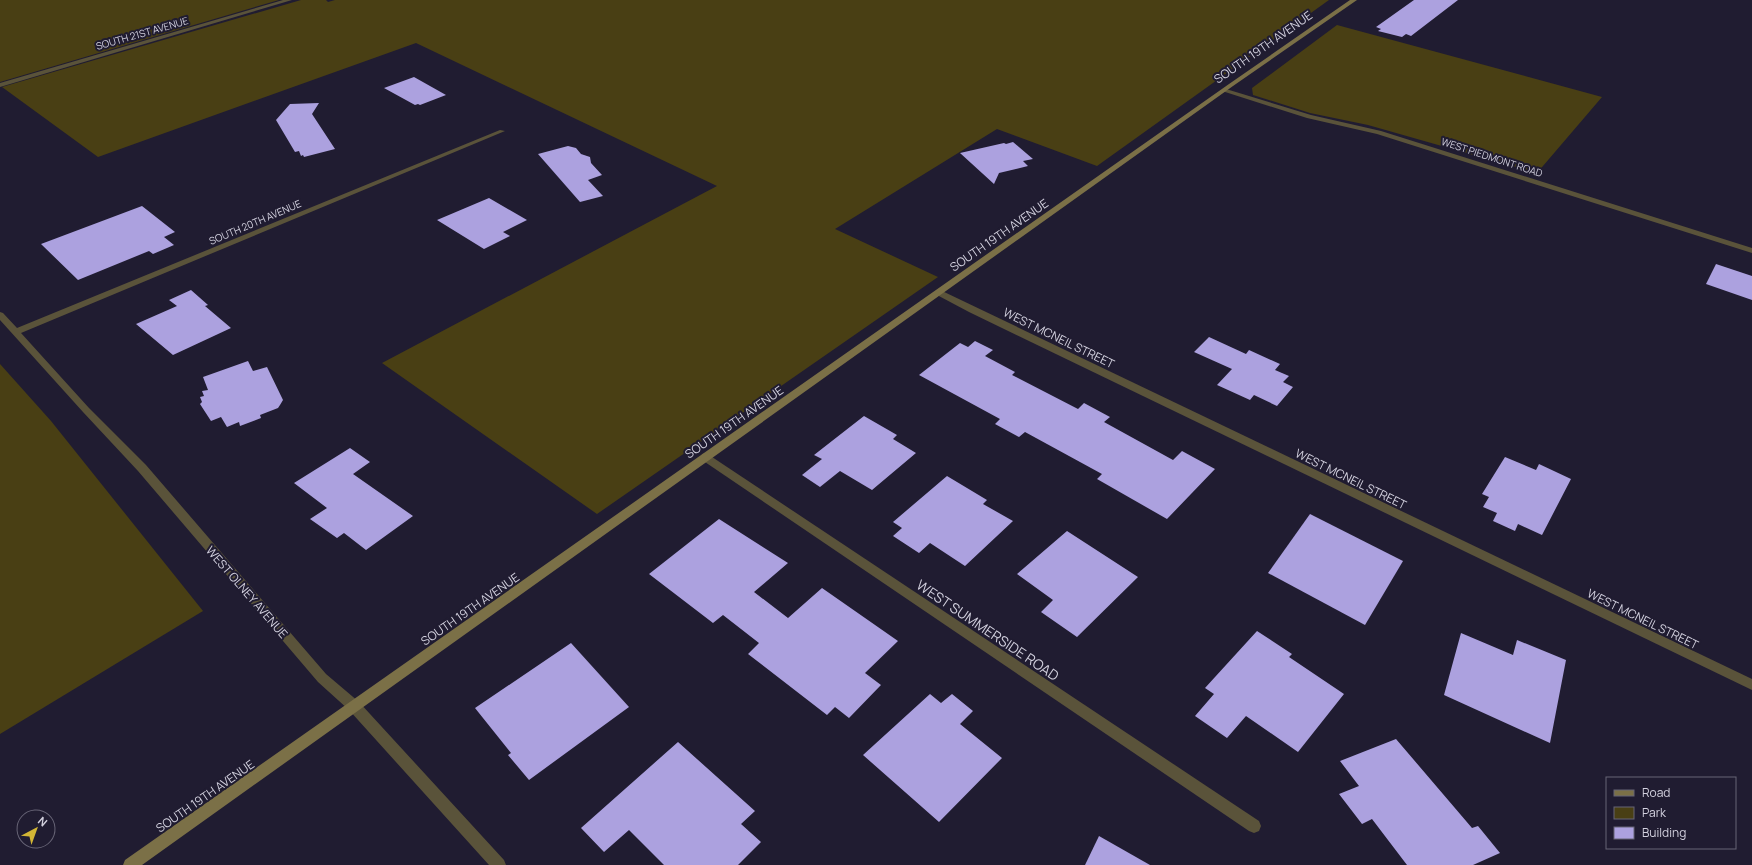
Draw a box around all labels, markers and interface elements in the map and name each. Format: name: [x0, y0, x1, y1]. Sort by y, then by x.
street label: SOUTH 19TH AVENUE: [1210, 7, 1316, 87]
street label: SOUTH 21ST AVENUE: [94, 13, 190, 53]
street label: WEST PIEDMONT ROAD: [1439, 134, 1545, 180]
street label: SOUTH 19TH AVENUE: [946, 195, 1052, 275]
street label: SOUTH 20TH AVENUE: [207, 196, 303, 248]
street label: WEST MCNEIL STREET: [1001, 304, 1118, 373]
street label: SOUTH 19TH AVENUE: [681, 382, 787, 462]
street label: WEST MCNEIL STREET: [1293, 445, 1410, 514]
street label: WEST OLNEY AVENUE: [202, 542, 292, 642]
street label: SOUTH 19TH AVENUE: [417, 569, 523, 649]
street label: WEST SUMMERSIDE ROAD: [913, 575, 1063, 685]
street label: WEST MCNEIL STREET: [1585, 585, 1702, 654]
street label: SOUTH 19TH AVENUE: [152, 756, 258, 836]
legend: [1606, 777, 1736, 849]
text: Road: [1642, 784, 1670, 801]
text: Park: [1642, 804, 1667, 821]
north arrow: [16, 809, 56, 849]
text: N: [35, 813, 51, 829]
text: Building: [1642, 824, 1686, 841]

